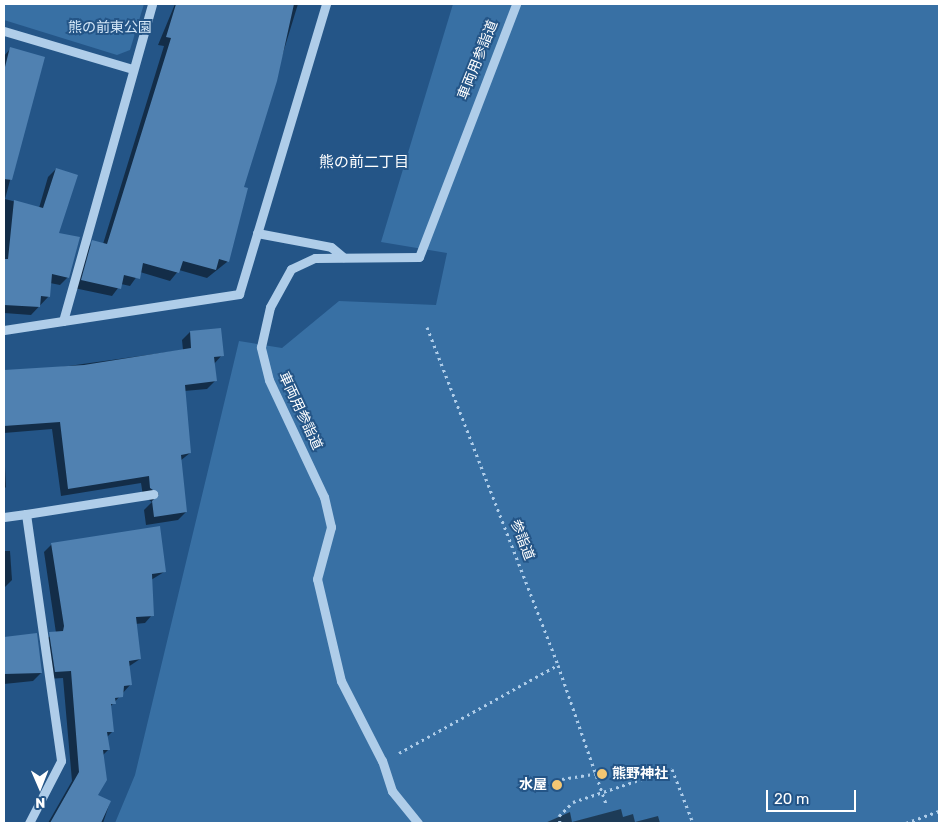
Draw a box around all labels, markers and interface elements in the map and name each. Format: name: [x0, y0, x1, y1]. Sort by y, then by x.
street label: 車両用参詣道: [454, 18, 502, 102]
park label: 熊の前東公園: [68, 20, 152, 36]
district label: 熊の前二丁目: [319, 154, 409, 172]
street label: 車両用参詣道: [275, 369, 325, 453]
street label: 参詣道: [507, 517, 537, 563]
north arrow: [15, 762, 65, 812]
place label: 熊野神社: [612, 766, 668, 782]
marker: 熊野神社: [596, 768, 608, 780]
place label: 水屋: [519, 777, 547, 793]
marker: 水屋: [551, 779, 563, 791]
scale bar: [768, 780, 858, 812]
text: 20 m: [774, 790, 809, 808]
text: N: [35, 794, 45, 811]

